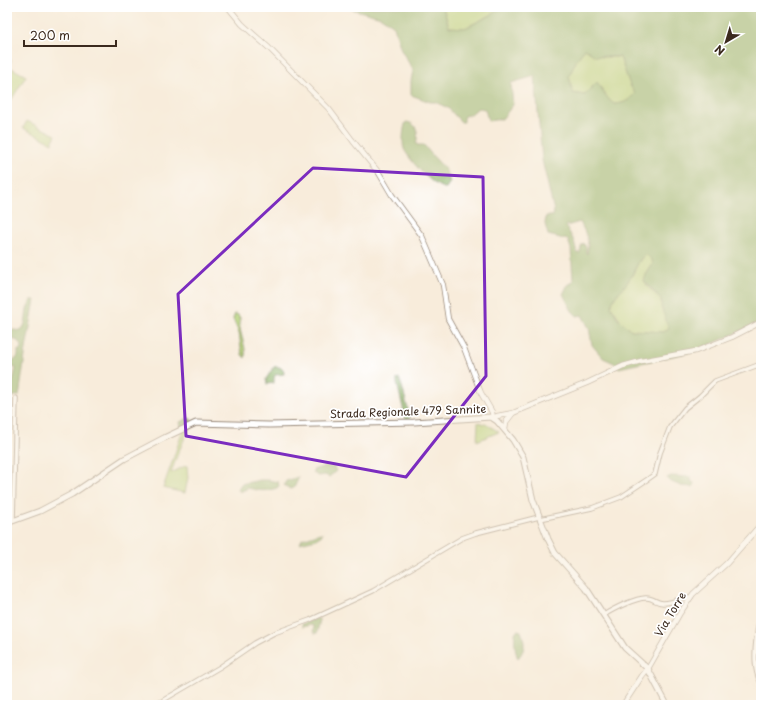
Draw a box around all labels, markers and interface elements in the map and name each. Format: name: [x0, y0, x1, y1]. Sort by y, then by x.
scale bar: [24, 22, 116, 48]
north arrow: [706, 22, 746, 62]
text: 200 m: [30, 26, 70, 44]
text: N: [711, 41, 728, 60]
street label: Strada Regionale 479 Sannite: [330, 400, 487, 422]
street label: Via Torre: [650, 588, 690, 640]

